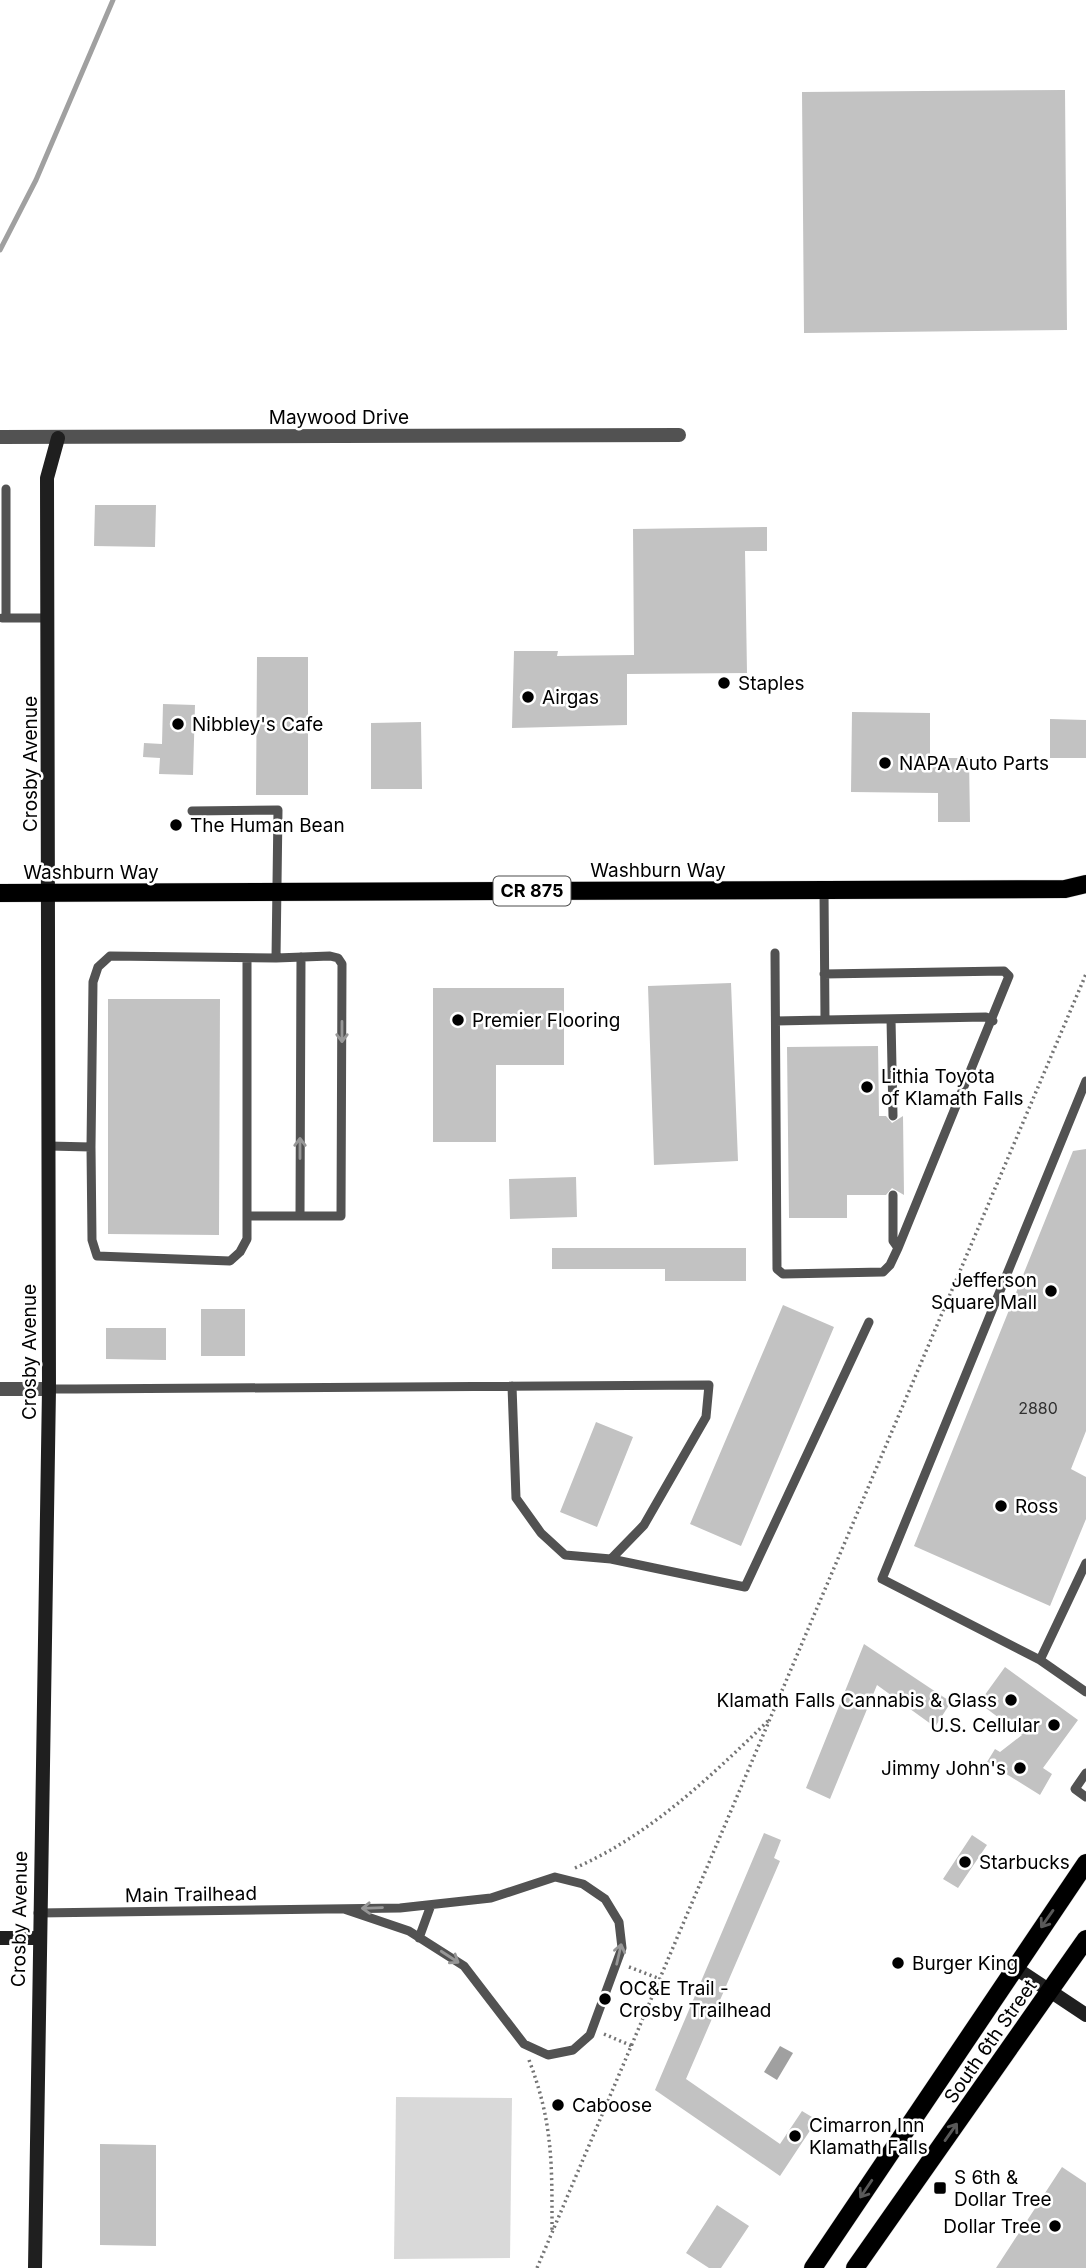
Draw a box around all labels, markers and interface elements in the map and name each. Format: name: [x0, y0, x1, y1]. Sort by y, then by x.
street label: Maywood Drive: [269, 406, 409, 429]
place label: Staples: [738, 672, 805, 695]
marker: Staples: [716, 675, 732, 691]
place label: Airgas: [542, 686, 599, 709]
marker: Airgas: [520, 689, 536, 705]
street label: Crosby Avenue: [19, 696, 42, 832]
place label: Nibbley's Cafe: [192, 713, 323, 736]
marker: Nibbley's Cafe: [170, 716, 186, 732]
place label: NAPA Auto Parts: [899, 752, 1049, 775]
marker: NAPA Auto Parts: [877, 755, 893, 771]
place label: The Human Bean: [190, 814, 345, 837]
marker: The Human Bean: [168, 817, 184, 833]
street label: Washburn Way: [590, 859, 726, 882]
street label: Washburn Way: [23, 861, 159, 884]
road number: CR 875: [494, 876, 570, 906]
place label: Premier Flooring: [472, 1009, 620, 1032]
marker: Premier Flooring: [450, 1012, 466, 1028]
one-way arrow: [335, 1021, 349, 1044]
place label: Lithia Toyota of Klamath Falls: [881, 1065, 1024, 1110]
marker: Lithia Toyota of Klamath Falls: [859, 1079, 875, 1095]
one-way arrow: [293, 1136, 307, 1159]
place label: Jefferson Square Mall: [931, 1269, 1037, 1314]
marker: Jefferson Square Mall: [1043, 1283, 1059, 1299]
street label: Crosby Avenue: [18, 1284, 41, 1420]
house number: 2880: [1018, 1398, 1058, 1418]
place label: Ross: [1015, 1495, 1058, 1518]
marker: Ross: [993, 1498, 1009, 1514]
place label: Klamath Falls Cannabis & Glass: [716, 1689, 997, 1712]
marker: Klamath Falls Cannabis & Glass: [1003, 1692, 1019, 1708]
place label: U.S. Cellular: [930, 1714, 1040, 1737]
marker: U.S. Cellular: [1046, 1717, 1062, 1733]
place label: Jimmy John's: [881, 1757, 1006, 1780]
marker: Jimmy John's: [1012, 1760, 1028, 1776]
street label: Crosby Avenue: [7, 1851, 32, 1987]
place label: Starbucks: [979, 1851, 1070, 1874]
marker: Starbucks: [957, 1854, 973, 1870]
street label: Main Trailhead: [125, 1882, 257, 1907]
one-way arrow: [361, 1902, 384, 1915]
one-way arrow: [1040, 1909, 1054, 1928]
one-way arrow: [613, 1943, 626, 1965]
one-way arrow: [440, 1951, 460, 1965]
place label: Burger King: [912, 1952, 1018, 1975]
marker: Burger King: [890, 1955, 906, 1971]
street label: South 6th Street: [939, 1975, 1042, 2108]
place label: OC&E Trail - Crosby Trailhead: [619, 1977, 771, 2022]
marker: OC&E Trail - Crosby Trailhead: [597, 1991, 613, 2007]
place label: Caboose: [572, 2094, 652, 2117]
marker: Caboose: [550, 2097, 566, 2113]
place label: Cimarron Inn Klamath Falls: [809, 2114, 928, 2159]
one-way arrow: [944, 2123, 958, 2142]
marker: Cimarron Inn Klamath Falls: [787, 2128, 803, 2144]
place label: S 6th & Dollar Tree: [954, 2166, 1052, 2211]
one-way arrow: [858, 2179, 873, 2198]
marker: S 6th & Dollar Tree: [932, 2180, 948, 2196]
place label: Dollar Tree: [943, 2215, 1041, 2238]
marker: Dollar Tree: [1047, 2218, 1063, 2234]

